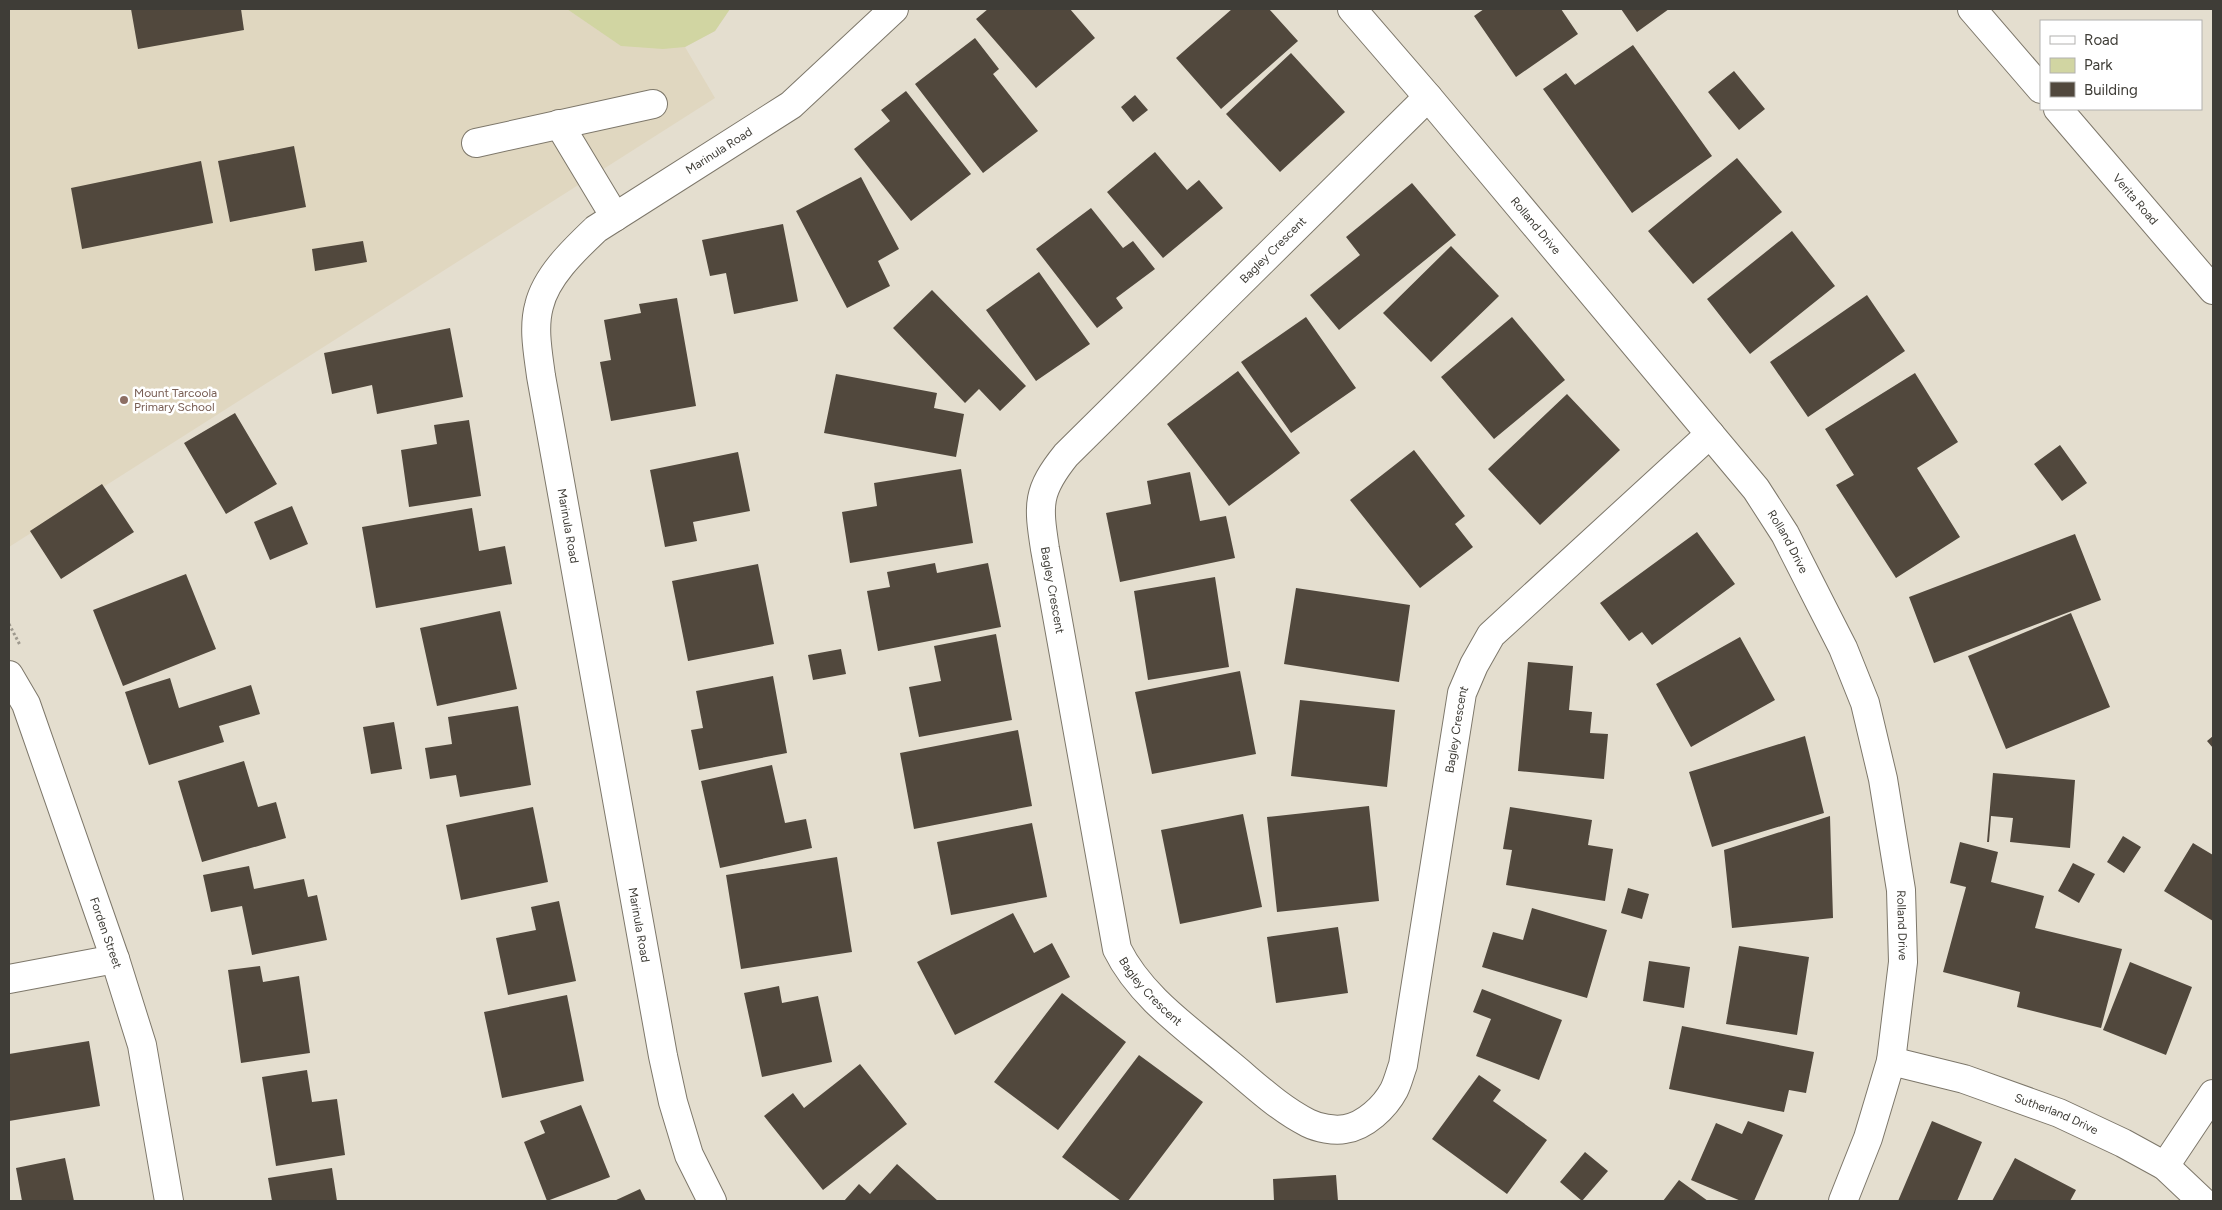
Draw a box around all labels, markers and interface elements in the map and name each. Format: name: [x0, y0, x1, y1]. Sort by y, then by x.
legend: [2040, 20, 2202, 110]
text: Road: [2084, 31, 2119, 49]
text: Park: [2084, 56, 2113, 74]
text: Building: [2084, 81, 2138, 99]
street label: Marinula Road: [683, 125, 755, 177]
street label: Verita Road: [2110, 171, 2161, 228]
street label: Rolland Drive: [1508, 194, 1564, 257]
street label: Bagley Crescent: [1237, 214, 1309, 286]
place label: Mount Tarcoola Primary School: [134, 386, 217, 414]
marker: Mount Tarcoola Primary School: [118, 394, 130, 406]
street label: Marinula Road: [555, 487, 581, 565]
street label: Rolland Drive: [1764, 507, 1811, 576]
street label: Bagley Crescent: [1038, 546, 1067, 635]
street label: Bagley Crescent: [1442, 683, 1471, 774]
street label: Marinula Road: [626, 886, 652, 964]
street label: Rolland Drive: [1894, 890, 1910, 961]
street label: Forden Street: [87, 895, 125, 971]
street label: Bagley Crescent: [1116, 955, 1185, 1029]
street label: Sutherland Drive: [2013, 1091, 2101, 1138]

